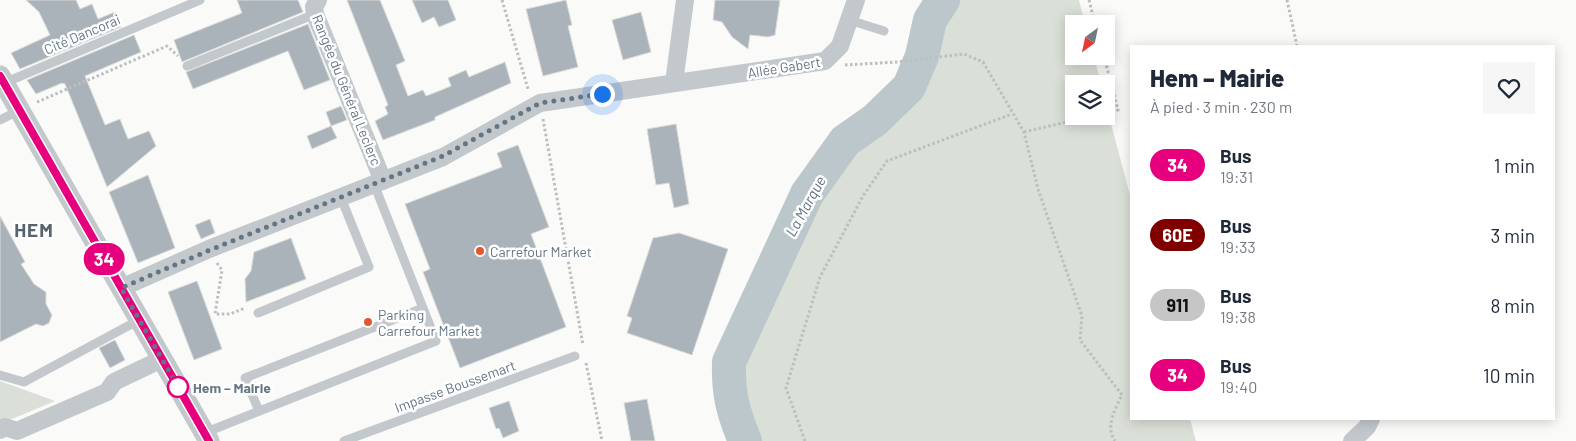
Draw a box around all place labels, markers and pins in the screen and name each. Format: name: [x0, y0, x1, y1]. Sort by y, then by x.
place label: Carrefour Market: [490, 243, 592, 260]
marker: Carrefour Market: [474, 245, 486, 257]
place label: Parking Carrefour Market: [378, 306, 480, 339]
marker: Parking Carrefour Market: [362, 316, 374, 328]
marker: Hem – Mairie: [167, 376, 189, 398]
place label: Hem – Mairie: [193, 379, 271, 396]

